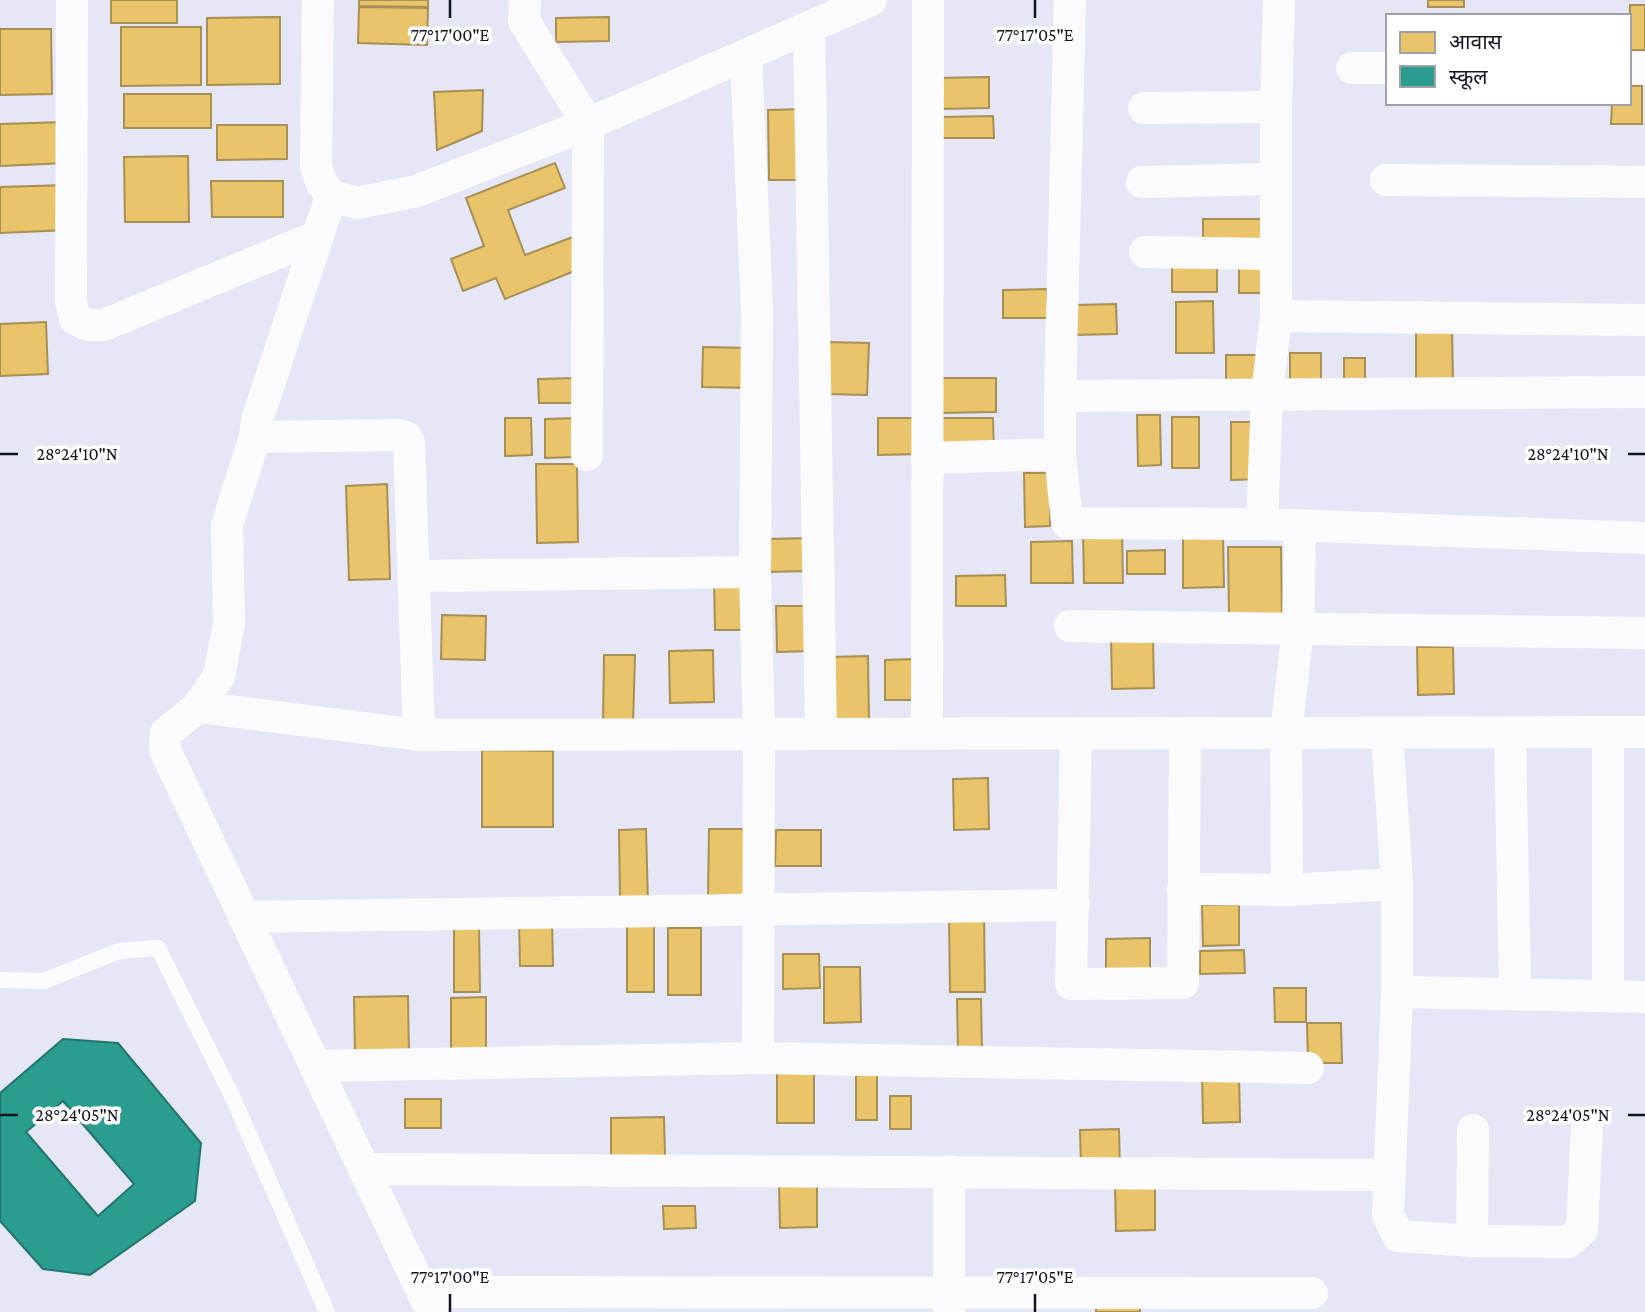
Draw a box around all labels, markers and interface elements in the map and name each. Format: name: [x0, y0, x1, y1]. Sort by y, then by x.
legend: [1386, 14, 1631, 105]
text: 77°17'00"E: [411, 25, 490, 45]
text: 77°17'05"E: [996, 25, 1074, 45]
text: आवास: [1449, 30, 1503, 54]
text: स्कूल: [1449, 65, 1488, 90]
text: 28°24'10"N: [36, 444, 118, 464]
text: 28°24'10"N: [1527, 444, 1609, 464]
text: 28°24'05"N: [35, 1105, 119, 1125]
text: 28°24'05"N: [1526, 1105, 1610, 1125]
text: 77°17'00"E: [411, 1267, 490, 1287]
text: 77°17'05"E: [996, 1267, 1074, 1287]

